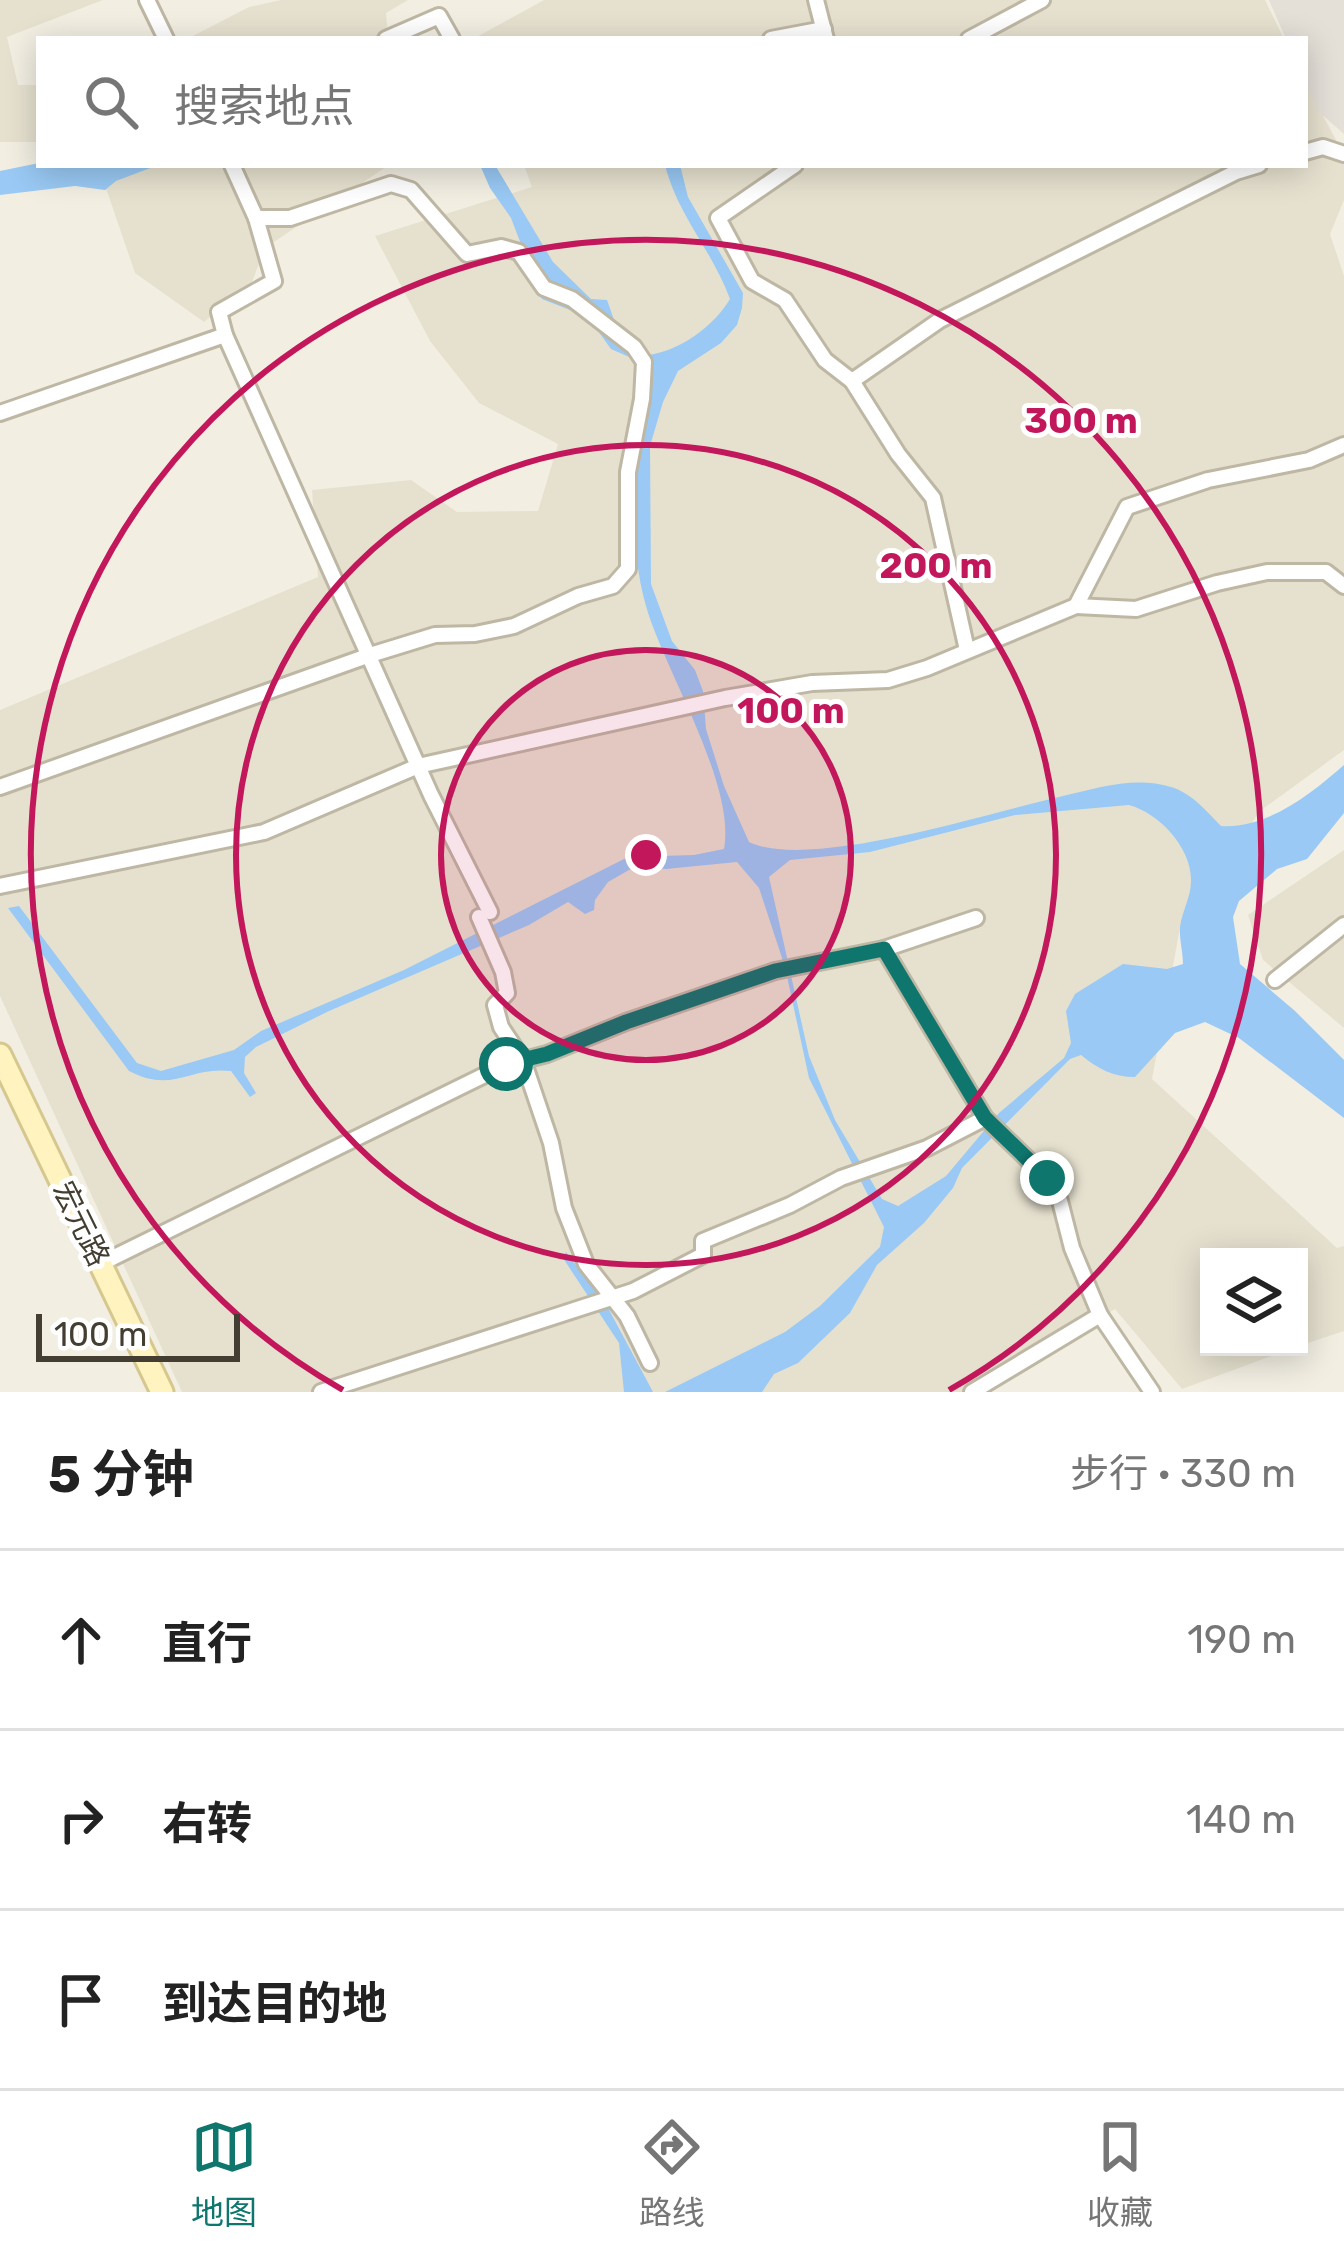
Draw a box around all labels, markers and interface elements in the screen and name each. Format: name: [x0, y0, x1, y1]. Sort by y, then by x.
search box: [36, 36, 1308, 168]
icon: search: [78, 69, 144, 135]
text: 搜索地点: [174, 80, 354, 133]
text: 300 m: [1024, 399, 1138, 442]
text: 200 m: [879, 544, 993, 587]
text: 100 m: [737, 689, 845, 732]
centre of rings: [625, 834, 667, 876]
route start: [479, 1037, 533, 1091]
route end: [1020, 1151, 1074, 1205]
street label: 宏元路: [45, 1176, 117, 1272]
map controls: [1200, 1248, 1308, 1356]
button: layers: [1200, 1248, 1308, 1356]
scale bar: [36, 1308, 240, 1361]
text: 100 m: [54, 1315, 147, 1354]
text: 5 分钟: [48, 1444, 194, 1505]
text: 步行 · 330 m: [1070, 1451, 1296, 1497]
icon: ahead: [48, 1607, 114, 1673]
text: 直行: [162, 1617, 252, 1670]
text: 190 m: [1187, 1617, 1296, 1663]
icon: right: [48, 1787, 114, 1853]
text: 右转: [162, 1797, 252, 1850]
text: 140 m: [1186, 1797, 1296, 1843]
icon: arrive: [48, 1967, 114, 2033]
text: 到达目的地: [162, 1977, 387, 2030]
tab: 地图: [191, 2114, 257, 2234]
tab: 路线: [639, 2114, 705, 2234]
tab: 收藏: [1087, 2114, 1153, 2234]

